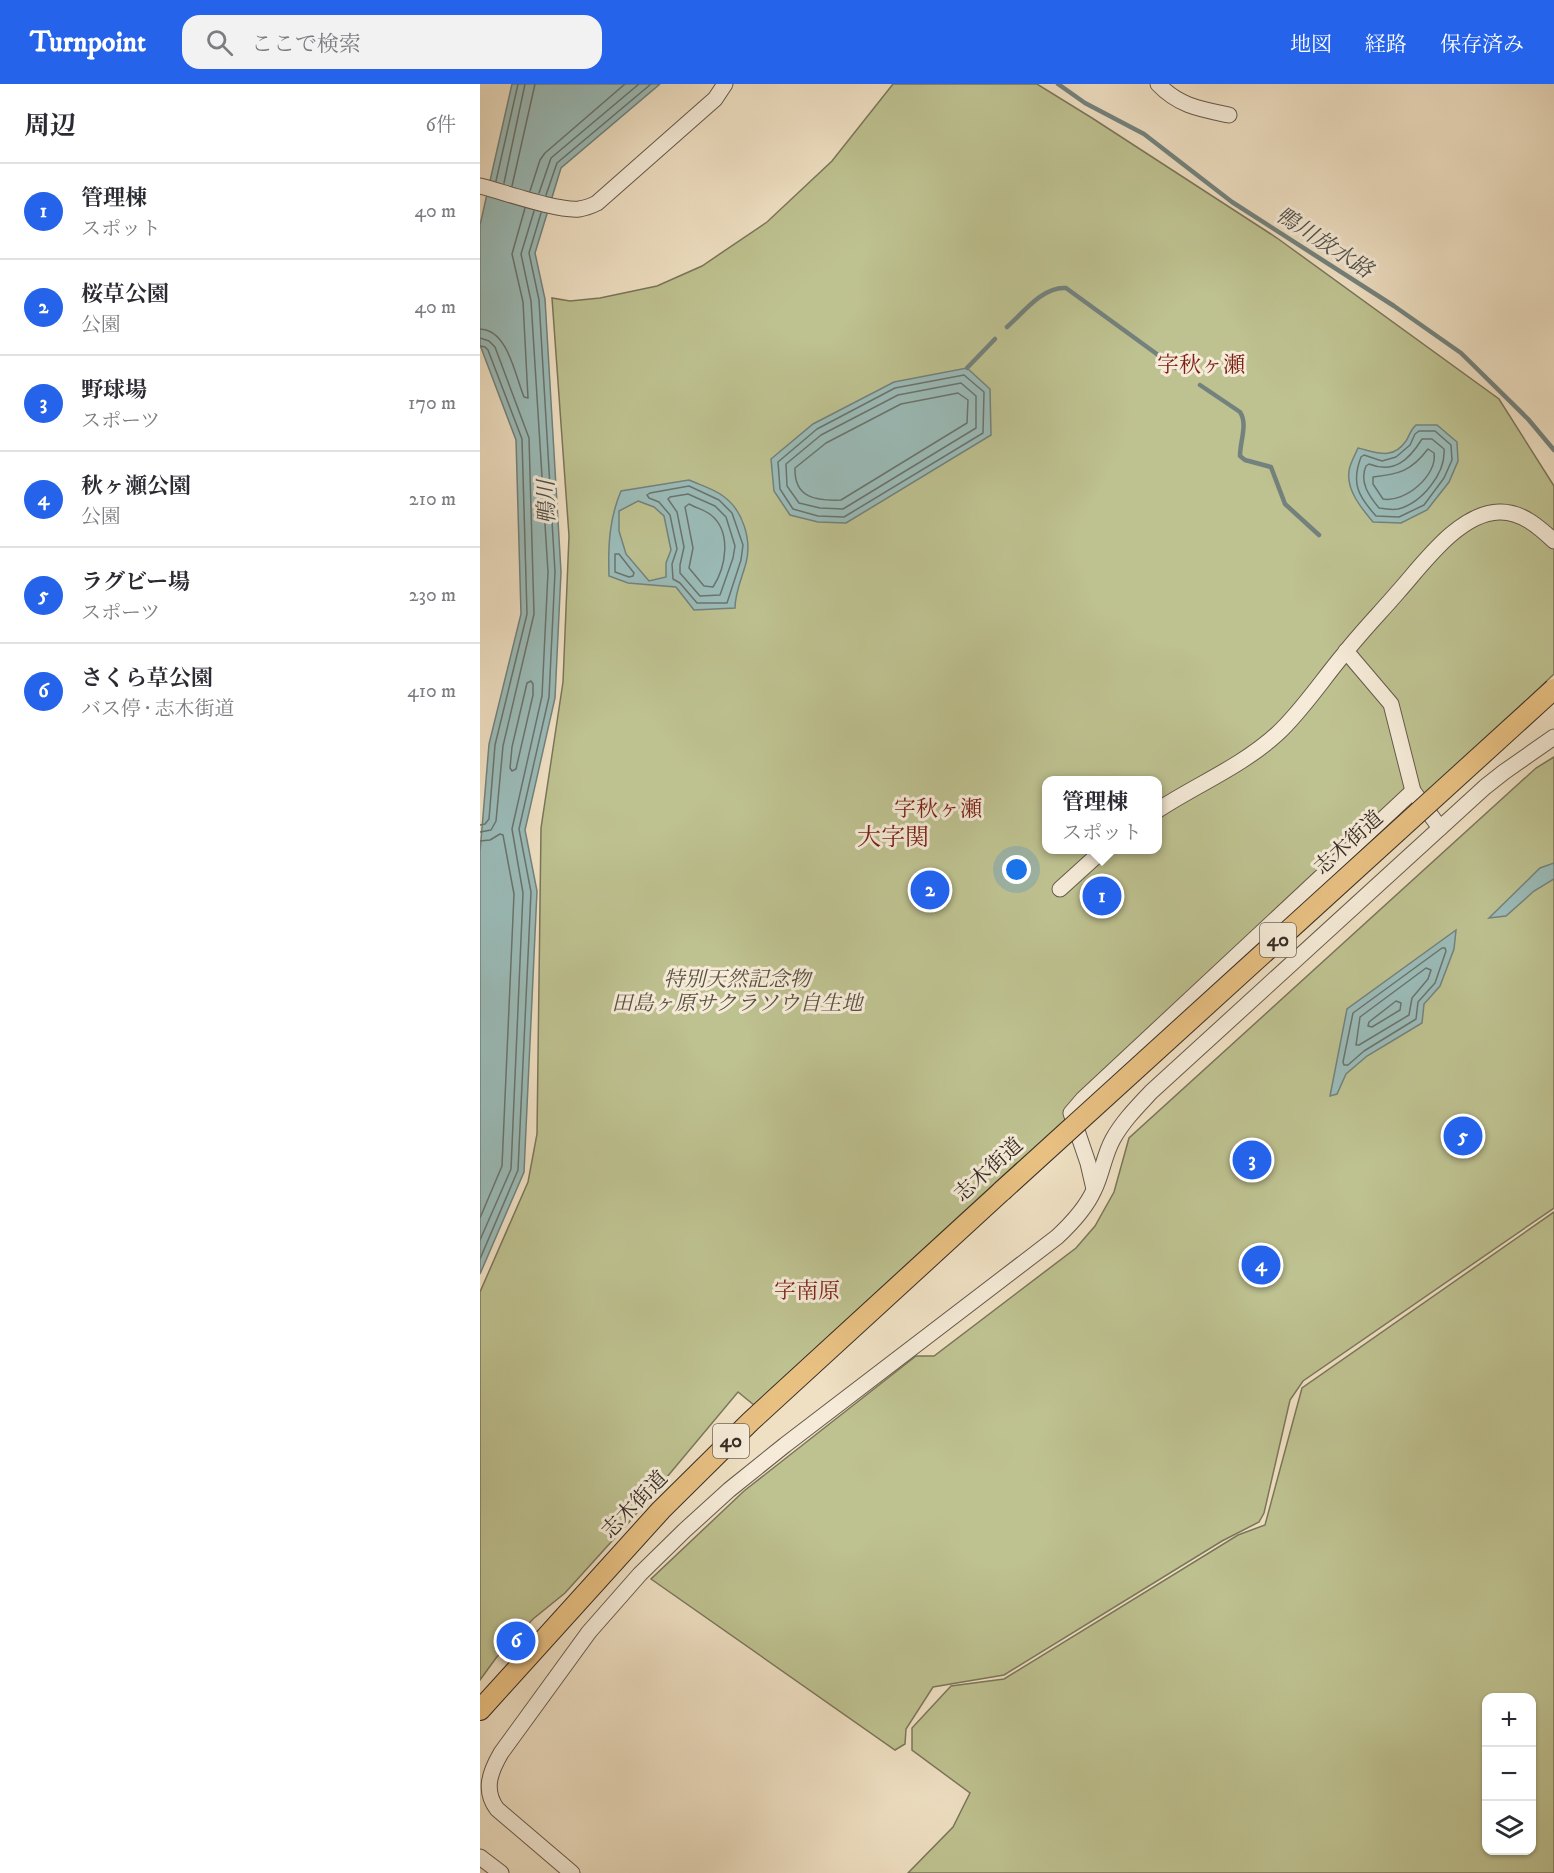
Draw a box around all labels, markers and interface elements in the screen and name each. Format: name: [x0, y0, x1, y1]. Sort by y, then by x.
search box: [182, 15, 602, 69]
text: Turnpoint: [30, 25, 146, 60]
icon: search: [203, 26, 236, 59]
text: ここで検索: [251, 31, 361, 58]
text: 地図: [1290, 32, 1332, 58]
text: 経路: [1365, 32, 1407, 58]
text: 保存済み: [1440, 32, 1524, 58]
text: 周辺: [24, 110, 76, 143]
text: 6件: [426, 113, 456, 138]
text: 管理棟: [81, 185, 147, 212]
text: 1: [40, 199, 47, 224]
text: 40 m: [414, 199, 456, 224]
water label: 鴨川放水路: [1271, 202, 1379, 285]
text: スポット: [81, 217, 161, 242]
text: 桜草公園: [81, 281, 169, 308]
text: 2: [39, 295, 48, 320]
text: 40 m: [414, 295, 456, 320]
text: 公園: [81, 313, 121, 338]
district label: 字秋ヶ瀬: [1157, 352, 1245, 379]
text: 野球場: [81, 377, 147, 404]
text: 3: [40, 391, 47, 416]
text: 170 m: [408, 391, 456, 416]
text: スポーツ: [81, 409, 160, 434]
text: 秋ヶ瀬公園: [81, 473, 191, 500]
water label: 鴨川: [533, 478, 561, 524]
text: 4: [38, 487, 49, 512]
text: 210 m: [409, 487, 456, 512]
text: 公園: [81, 505, 121, 530]
text: ラグビー場: [81, 569, 190, 596]
text: 5: [39, 583, 48, 608]
text: 230 m: [409, 583, 456, 608]
text: スポーツ: [81, 601, 160, 626]
text: さくら草公園: [81, 665, 213, 692]
text: 6: [38, 679, 49, 704]
text: 410 m: [407, 679, 456, 704]
text: バス停 · 志木街道: [81, 697, 234, 722]
popup: [1042, 776, 1162, 854]
text: 管理棟: [1062, 789, 1128, 816]
district label: 字秋ヶ瀬: [894, 796, 982, 823]
street label: 志木街道: [1309, 805, 1389, 881]
text: スポット: [1062, 821, 1142, 846]
district label: 大字関: [857, 823, 929, 853]
your location: [1002, 855, 1031, 884]
pin: 2: [910, 868, 950, 912]
pin: 1: [1082, 874, 1122, 918]
road number: 40: [1260, 923, 1296, 957]
park label: 特別天然記念物 田島ヶ原サクラソウ自生地: [611, 967, 865, 1017]
pin: 5: [1444, 1114, 1482, 1158]
street label: 志木街道: [949, 1132, 1029, 1208]
pin: 3: [1232, 1138, 1272, 1182]
pin: 4: [1242, 1242, 1280, 1288]
district label: 字南原: [774, 1278, 840, 1305]
road number: 40: [713, 1424, 749, 1458]
street label: 志木街道: [596, 1466, 674, 1544]
pin: 6: [496, 1618, 536, 1664]
map controls: [1482, 1693, 1536, 1855]
button: +: [1482, 1693, 1536, 1747]
button: −: [1482, 1747, 1536, 1801]
button: layers: [1482, 1801, 1536, 1855]

